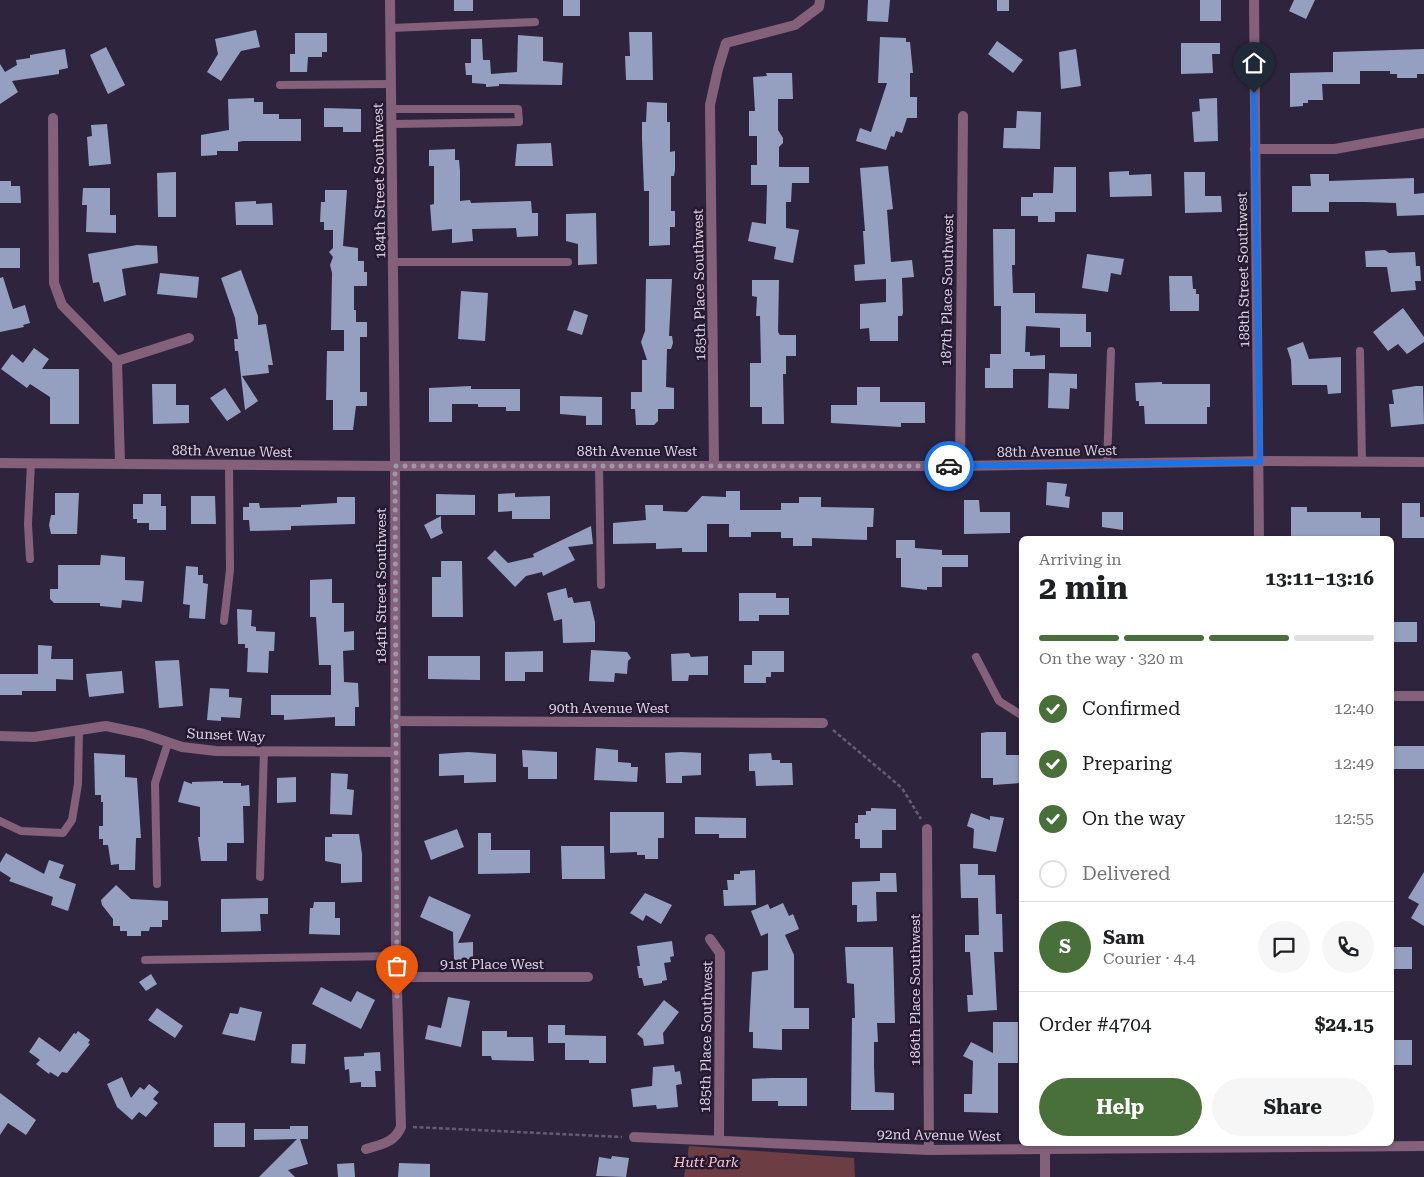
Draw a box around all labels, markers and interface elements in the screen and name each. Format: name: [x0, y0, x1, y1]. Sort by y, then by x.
pin: [1233, 42, 1275, 93]
icon: home: [1240, 49, 1268, 77]
street label: 184th Street Southwest: [370, 103, 388, 259]
street label: 188th Street Southwest: [1234, 192, 1252, 348]
street label: 185th Place Southwest: [690, 209, 708, 361]
street label: 187th Place Southwest: [938, 214, 956, 366]
courier: [924, 441, 974, 491]
street label: 88th Avenue West: [172, 442, 292, 460]
street label: 88th Avenue West: [997, 442, 1117, 460]
street label: 88th Avenue West: [577, 443, 697, 459]
icon: car: [935, 452, 963, 480]
street label: 184th Street Southwest: [373, 508, 389, 664]
text: Arriving in: [1039, 550, 1122, 569]
text: 13:11–13:16: [1265, 567, 1374, 590]
text: 2 min: [1039, 569, 1128, 607]
text: On the way · 320 m: [1039, 649, 1184, 668]
icon: check: [1039, 695, 1067, 723]
text: Confirmed: [1082, 697, 1180, 720]
text: 12:40: [1334, 699, 1374, 718]
street label: 90th Avenue West: [549, 700, 669, 716]
street label: Sunset Way: [186, 725, 266, 745]
icon: check: [1039, 750, 1067, 778]
text: Preparing: [1082, 752, 1172, 775]
text: 12:49: [1334, 754, 1374, 773]
icon: check: [1039, 805, 1067, 833]
text: On the way: [1082, 807, 1185, 830]
text: 12:55: [1334, 809, 1374, 828]
text: Delivered: [1082, 862, 1170, 885]
street label: 186th Place Southwest: [907, 914, 923, 1066]
button: chat: [1258, 921, 1310, 973]
button: phone: [1322, 921, 1374, 973]
text: Sam: [1103, 926, 1145, 949]
text: S: [1059, 935, 1071, 958]
pin: [376, 945, 418, 996]
text: Courier · 4.4: [1103, 949, 1196, 968]
icon: bag: [383, 952, 411, 980]
street label: 91st Place West: [440, 956, 544, 972]
street label: 185th Place Southwest: [697, 961, 715, 1113]
text: Order #4704: [1039, 1013, 1151, 1036]
text: $24.15: [1315, 1013, 1374, 1036]
button: Help: [1039, 1078, 1202, 1136]
button: Share: [1212, 1078, 1374, 1136]
street label: 92nd Avenue West: [877, 1126, 1001, 1144]
park label: Hutt Park: [673, 1154, 739, 1170]

